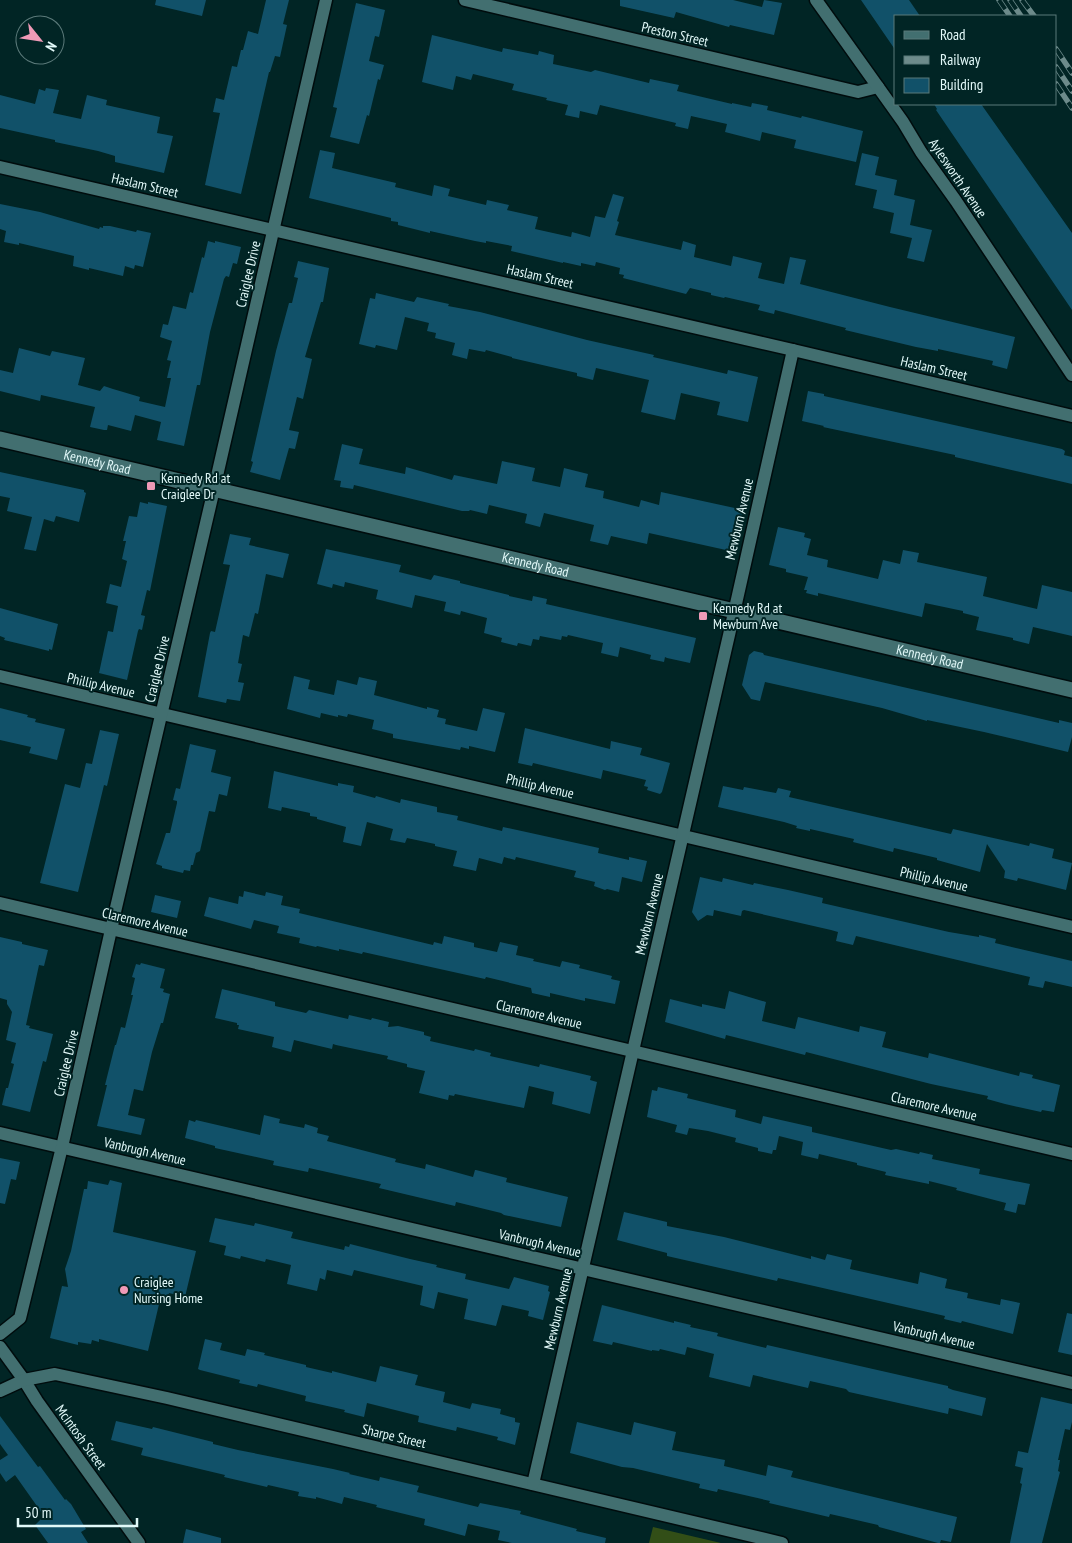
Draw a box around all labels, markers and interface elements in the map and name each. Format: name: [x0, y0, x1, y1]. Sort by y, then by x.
north arrow: [15, 15, 65, 65]
legend: [894, 15, 1057, 105]
street label: Preston Street: [640, 18, 710, 50]
text: Road: [940, 25, 966, 44]
text: N: [42, 39, 61, 54]
text: Railway: [940, 50, 981, 69]
text: Building: [940, 75, 983, 94]
street label: Aylesworth Avenue: [925, 135, 991, 221]
street label: Haslam Street: [110, 169, 180, 201]
street label: Craiglee Drive: [232, 239, 264, 309]
street label: Haslam Street: [505, 260, 575, 292]
street label: Haslam Street: [899, 352, 969, 384]
street label: Kennedy Road: [62, 445, 133, 478]
place label: Kennedy Rd at Craiglee Dr: [161, 469, 230, 503]
street label: Mewburn Avenue: [721, 476, 757, 561]
marker: Kennedy Rd at Craiglee Dr: [145, 480, 157, 492]
street label: Kennedy Road: [500, 548, 571, 581]
place label: Kennedy Rd at Mewburn Ave: [713, 599, 782, 633]
marker: Kennedy Rd at Mewburn Ave: [697, 610, 709, 622]
street label: Craiglee Drive: [141, 634, 173, 704]
street label: Kennedy Road: [895, 640, 965, 673]
street label: Phillip Avenue: [65, 668, 137, 702]
street label: Phillip Avenue: [504, 769, 576, 803]
street label: Phillip Avenue: [898, 862, 970, 896]
street label: Mewburn Avenue: [631, 871, 667, 956]
street label: Claremore Avenue: [100, 903, 190, 941]
street label: Claremore Avenue: [494, 995, 584, 1033]
street label: Craiglee Drive: [50, 1028, 82, 1098]
street label: Claremore Avenue: [889, 1087, 979, 1125]
street label: Vanbrugh Avenue: [101, 1133, 188, 1169]
street label: Vanbrugh Avenue: [496, 1225, 583, 1261]
street label: Mewburn Avenue: [540, 1266, 576, 1351]
place label: Craiglee Nursing Home: [134, 1273, 203, 1307]
marker: Craiglee Nursing Home: [118, 1284, 130, 1296]
street label: Vanbrugh Avenue: [890, 1317, 977, 1353]
street label: McIntosh Street: [51, 1401, 111, 1473]
street label: Sharpe Street: [360, 1420, 428, 1452]
scale bar: [18, 1496, 136, 1528]
text: 50 m: [25, 1503, 51, 1522]

